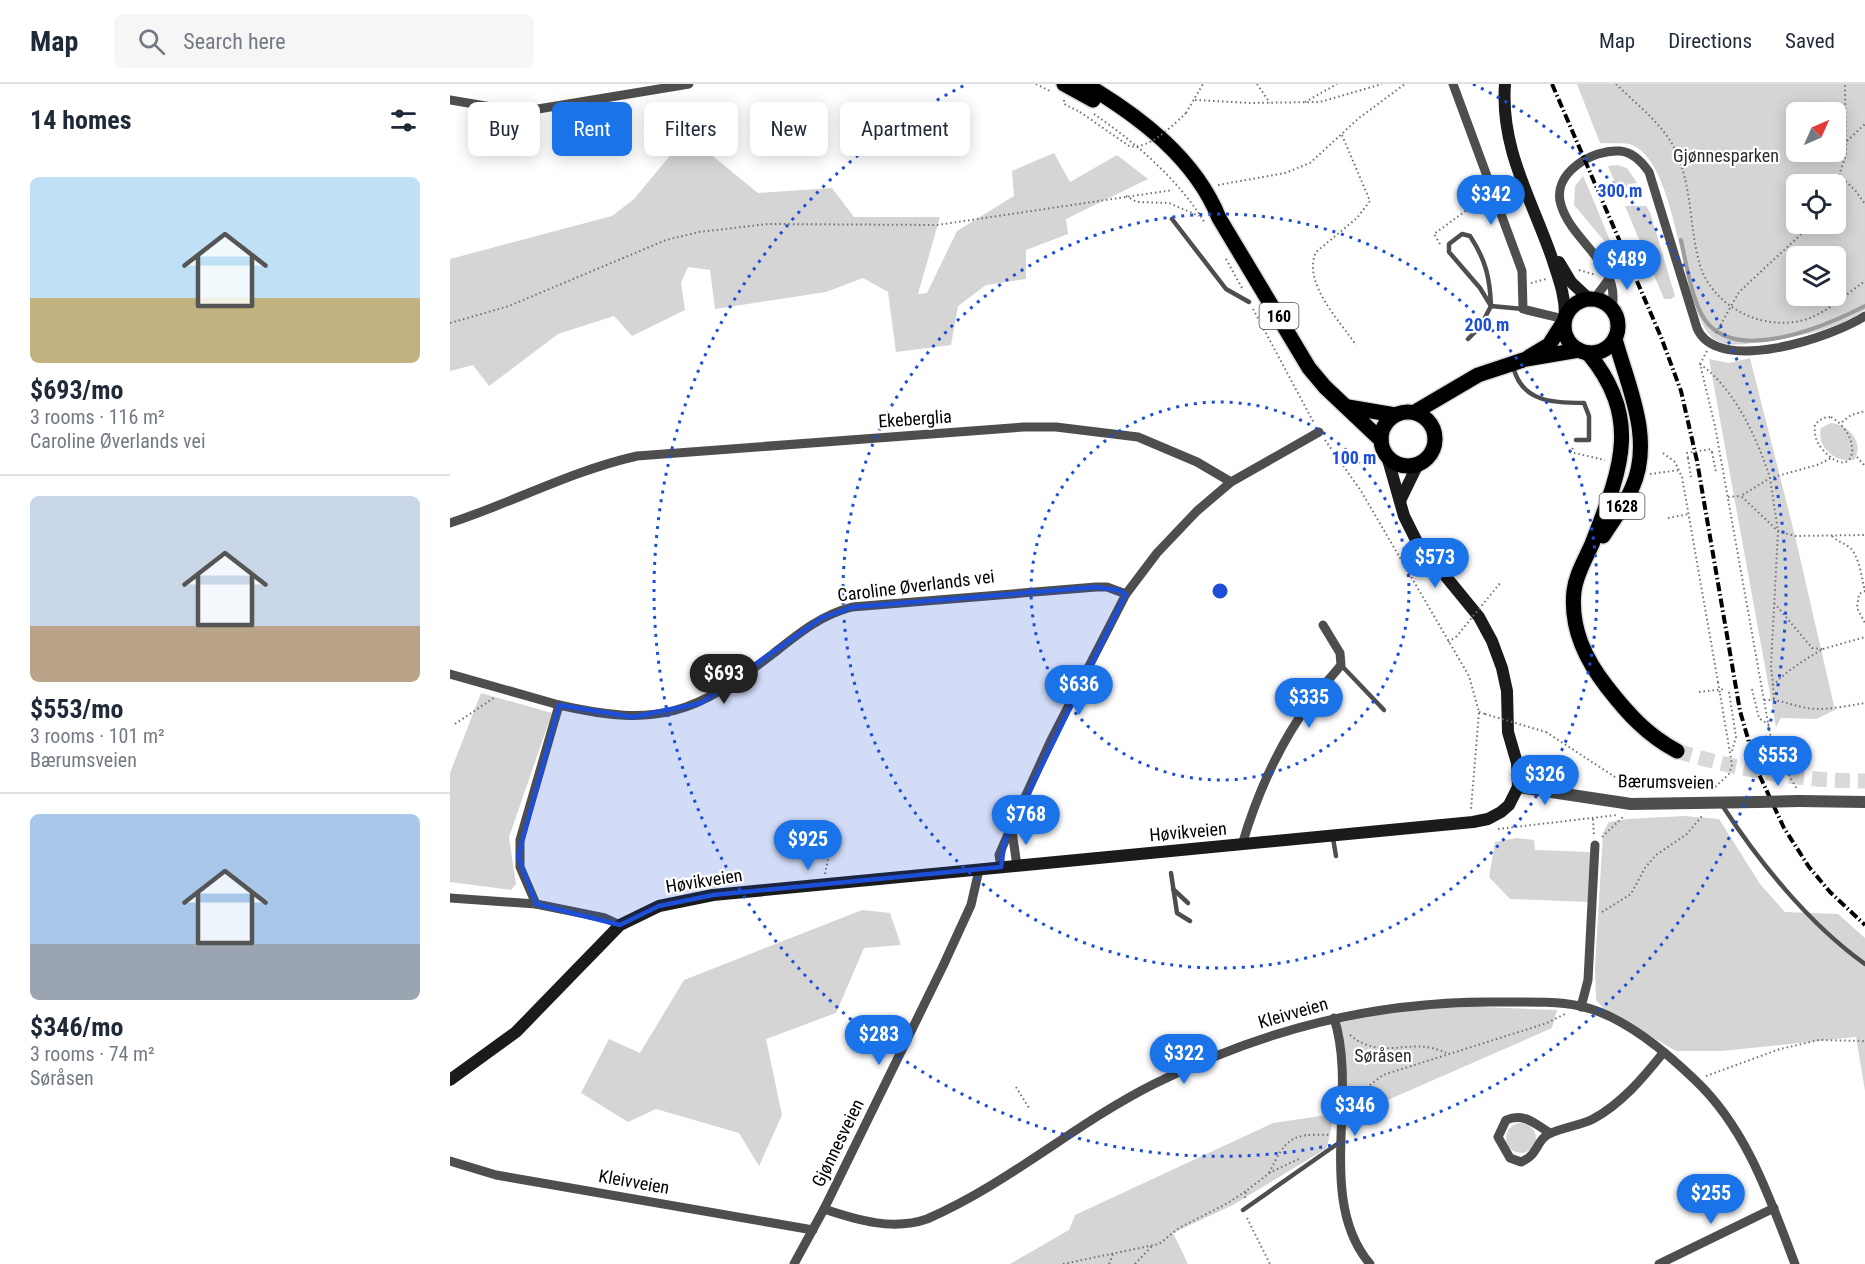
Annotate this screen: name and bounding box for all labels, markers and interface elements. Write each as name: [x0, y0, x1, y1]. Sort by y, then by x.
search box: [114, 14, 534, 68]
text: Map: [30, 25, 78, 58]
icon: search: [135, 25, 168, 58]
text: Search here: [183, 29, 286, 54]
text: Map: [1599, 29, 1635, 53]
text: Directions: [1668, 29, 1752, 53]
text: Saved: [1785, 29, 1835, 53]
chip: Buy: [468, 102, 540, 156]
chip: Rent: [552, 102, 632, 156]
chip: Filters: [644, 102, 738, 156]
chip: New: [750, 102, 828, 156]
chip: Apartment: [840, 102, 970, 156]
north arrow: [1786, 102, 1846, 162]
map controls: [1786, 102, 1846, 306]
icon: filters: [387, 104, 420, 137]
text: 14 homes: [30, 105, 132, 135]
park label: Gjønnesparken: [1673, 145, 1779, 166]
button: locate: [1786, 174, 1846, 234]
pin: $342: [1455, 175, 1527, 226]
text: 300 m: [1598, 180, 1642, 201]
text: $342: [1471, 182, 1511, 206]
icon: home: [171, 216, 279, 324]
pin: $489: [1591, 240, 1663, 291]
button: layers: [1786, 246, 1846, 306]
text: $489: [1607, 247, 1647, 271]
road number: 160: [1260, 303, 1298, 329]
text: 200 m: [1465, 314, 1509, 335]
text: $693/mo: [30, 375, 123, 405]
text: 3 rooms · 116 m²: [30, 405, 165, 429]
street label: Ekeberglia: [877, 405, 952, 432]
text: Caroline Øverlands vei: [30, 429, 206, 453]
text: 100 m: [1332, 447, 1376, 468]
road number: 1628: [1600, 493, 1644, 519]
icon: home: [171, 535, 279, 643]
pin: $573: [1399, 538, 1471, 589]
text: $573: [1415, 545, 1455, 569]
street label: Caroline Øverlands vei: [836, 565, 996, 606]
centre of rings: [1210, 581, 1230, 601]
pin: $693: [688, 654, 760, 705]
text: $693: [704, 661, 744, 685]
pin: $636: [1043, 665, 1115, 716]
text: $636: [1059, 672, 1099, 696]
pin: $335: [1273, 678, 1345, 729]
text: $335: [1289, 685, 1329, 709]
text: $553/mo: [30, 694, 123, 724]
text: 3 rooms · 101 m²: [30, 724, 165, 748]
pin: $553: [1742, 736, 1814, 787]
text: $553: [1758, 743, 1798, 767]
text: Bærumsveien: [30, 748, 137, 772]
pin: $326: [1509, 755, 1581, 806]
text: $326: [1525, 762, 1565, 786]
street label: Bærumsveien: [1618, 770, 1714, 793]
pin: $768: [990, 795, 1062, 846]
text: $768: [1006, 802, 1046, 826]
street label: Høvikveien: [1148, 818, 1227, 845]
pin: $925: [772, 820, 844, 871]
text: $925: [788, 827, 828, 851]
icon: home: [171, 853, 279, 961]
street label: Høvikveien: [664, 864, 744, 897]
street label: Kleivveien: [1256, 993, 1330, 1032]
text: $346/mo: [30, 1012, 123, 1042]
pin: $283: [843, 1015, 915, 1066]
text: $283: [859, 1022, 899, 1046]
pin: $322: [1148, 1034, 1220, 1085]
text: $322: [1164, 1041, 1204, 1065]
text: 3 rooms · 74 m²: [30, 1042, 155, 1066]
park label: Søråsen: [1354, 1045, 1412, 1066]
text: Søråsen: [30, 1066, 94, 1090]
pin: $346: [1319, 1086, 1391, 1137]
text: $346: [1335, 1093, 1375, 1117]
street label: Gjønnesveien: [807, 1095, 868, 1190]
street label: Kleivveien: [597, 1165, 671, 1198]
pin: $255: [1675, 1174, 1747, 1225]
text: $255: [1691, 1181, 1731, 1205]

